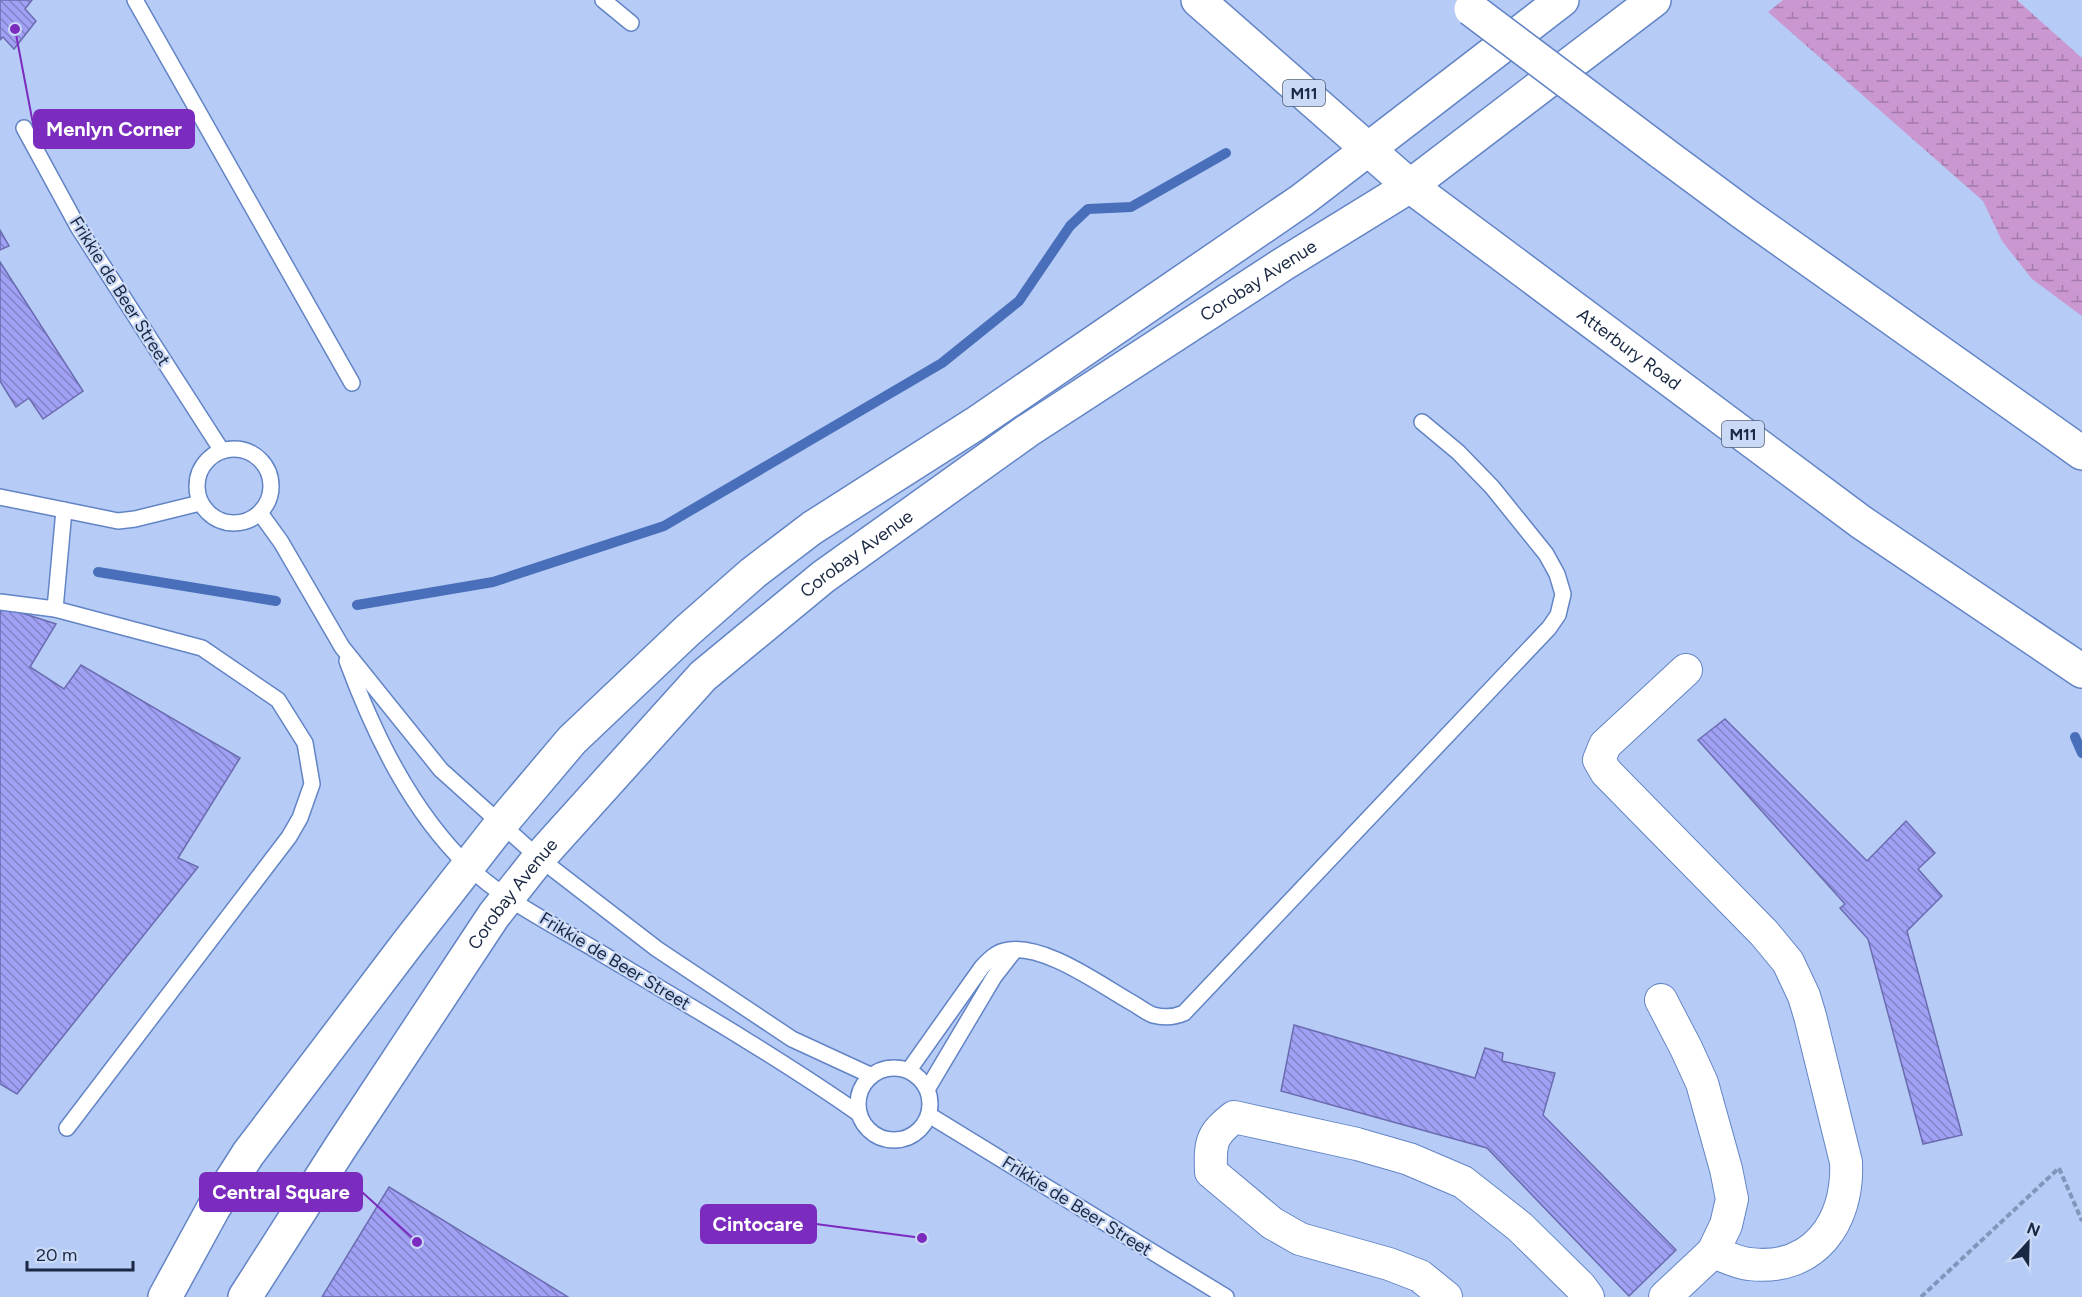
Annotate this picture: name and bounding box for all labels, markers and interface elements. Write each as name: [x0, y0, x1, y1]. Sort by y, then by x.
road number: M11: [1283, 80, 1325, 106]
callout: Menlyn Corner: [34, 110, 194, 148]
text: Menlyn Corner: [46, 117, 182, 141]
street label: Frikkie de Beer Street: [65, 212, 175, 370]
street label: Corobay Avenue: [1196, 235, 1321, 326]
street label: Atterbury Road: [1573, 303, 1685, 395]
road number: M11: [1722, 421, 1764, 447]
street label: Corobay Avenue: [796, 505, 917, 602]
street label: Corobay Avenue: [463, 834, 562, 954]
street label: Frikkie de Beer Street: [536, 907, 695, 1015]
street label: Frikkie de Beer Street: [998, 1151, 1156, 1261]
callout: Central Square: [200, 1173, 362, 1211]
text: Central Square: [212, 1180, 350, 1204]
callout: Cintocare: [701, 1205, 816, 1243]
text: Cintocare: [713, 1212, 803, 1236]
north arrow: [1998, 1213, 2058, 1273]
text: N: [2024, 1218, 2043, 1241]
scale bar: [27, 1234, 134, 1272]
text: 20 m: [36, 1244, 77, 1266]

